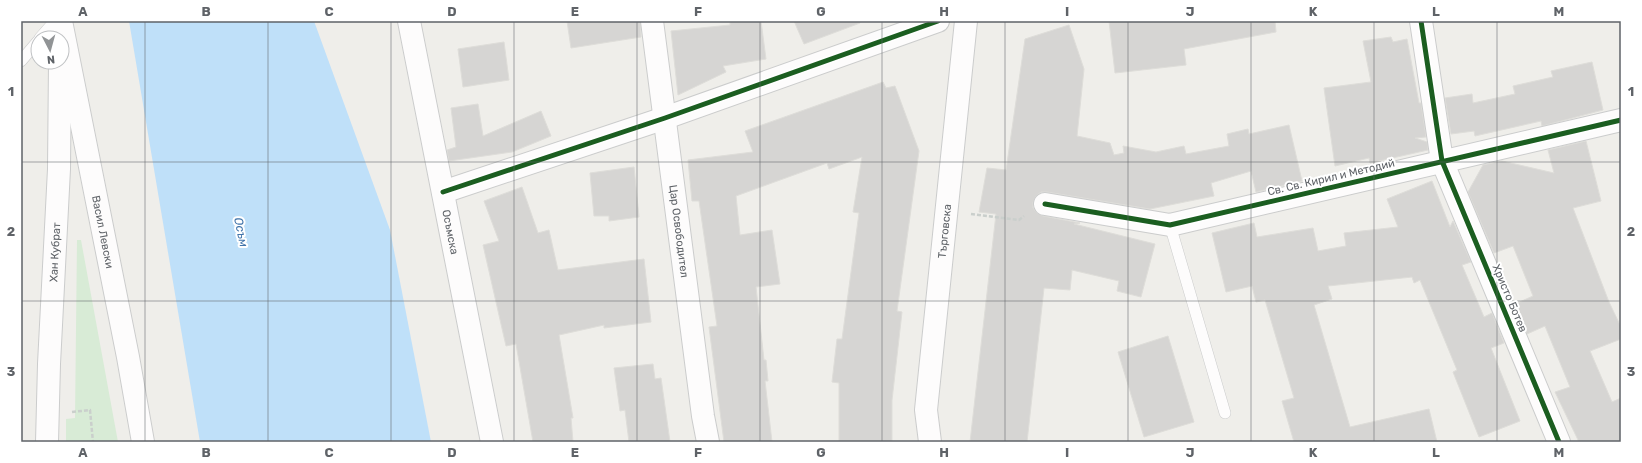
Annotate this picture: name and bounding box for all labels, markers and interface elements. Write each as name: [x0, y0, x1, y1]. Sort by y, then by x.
text: A: [78, 4, 88, 19]
text: B: [201, 4, 211, 19]
text: C: [324, 4, 334, 19]
text: D: [447, 4, 457, 19]
text: E: [571, 4, 579, 19]
text: F: [694, 4, 702, 19]
text: G: [816, 4, 826, 19]
text: H: [939, 4, 949, 19]
text: I: [1065, 4, 1069, 19]
text: J: [1186, 4, 1194, 19]
text: K: [1309, 4, 1318, 19]
text: L: [1432, 4, 1440, 19]
text: M: [1554, 4, 1564, 19]
north arrow: [30, 30, 70, 70]
text: N: [46, 53, 56, 66]
text: 1: [8, 84, 14, 99]
text: 1: [1628, 84, 1634, 99]
street label: Св. Св. Кирил и Методий: [1266, 157, 1396, 198]
street label: Цар Освободител: [666, 184, 691, 279]
street label: Васил Левски: [89, 194, 116, 270]
street label: Търговска: [936, 204, 954, 259]
street label: Осъмска: [439, 209, 461, 256]
water label: Осъм: [231, 216, 251, 248]
street label: Хан Кубрат: [47, 222, 63, 282]
text: 2: [7, 224, 15, 239]
text: 2: [1627, 224, 1635, 239]
street label: Христо Ботев: [1489, 262, 1530, 334]
text: 3: [7, 364, 16, 379]
text: 3: [1627, 364, 1636, 379]
text: A: [78, 445, 88, 460]
text: B: [201, 445, 211, 460]
text: C: [324, 445, 334, 460]
text: D: [447, 445, 457, 460]
text: E: [571, 445, 579, 460]
text: F: [694, 445, 702, 460]
text: G: [816, 445, 826, 460]
text: H: [939, 445, 949, 460]
text: I: [1065, 445, 1069, 460]
text: J: [1186, 445, 1194, 460]
text: K: [1309, 445, 1318, 460]
text: L: [1432, 445, 1440, 460]
text: M: [1554, 445, 1564, 460]

